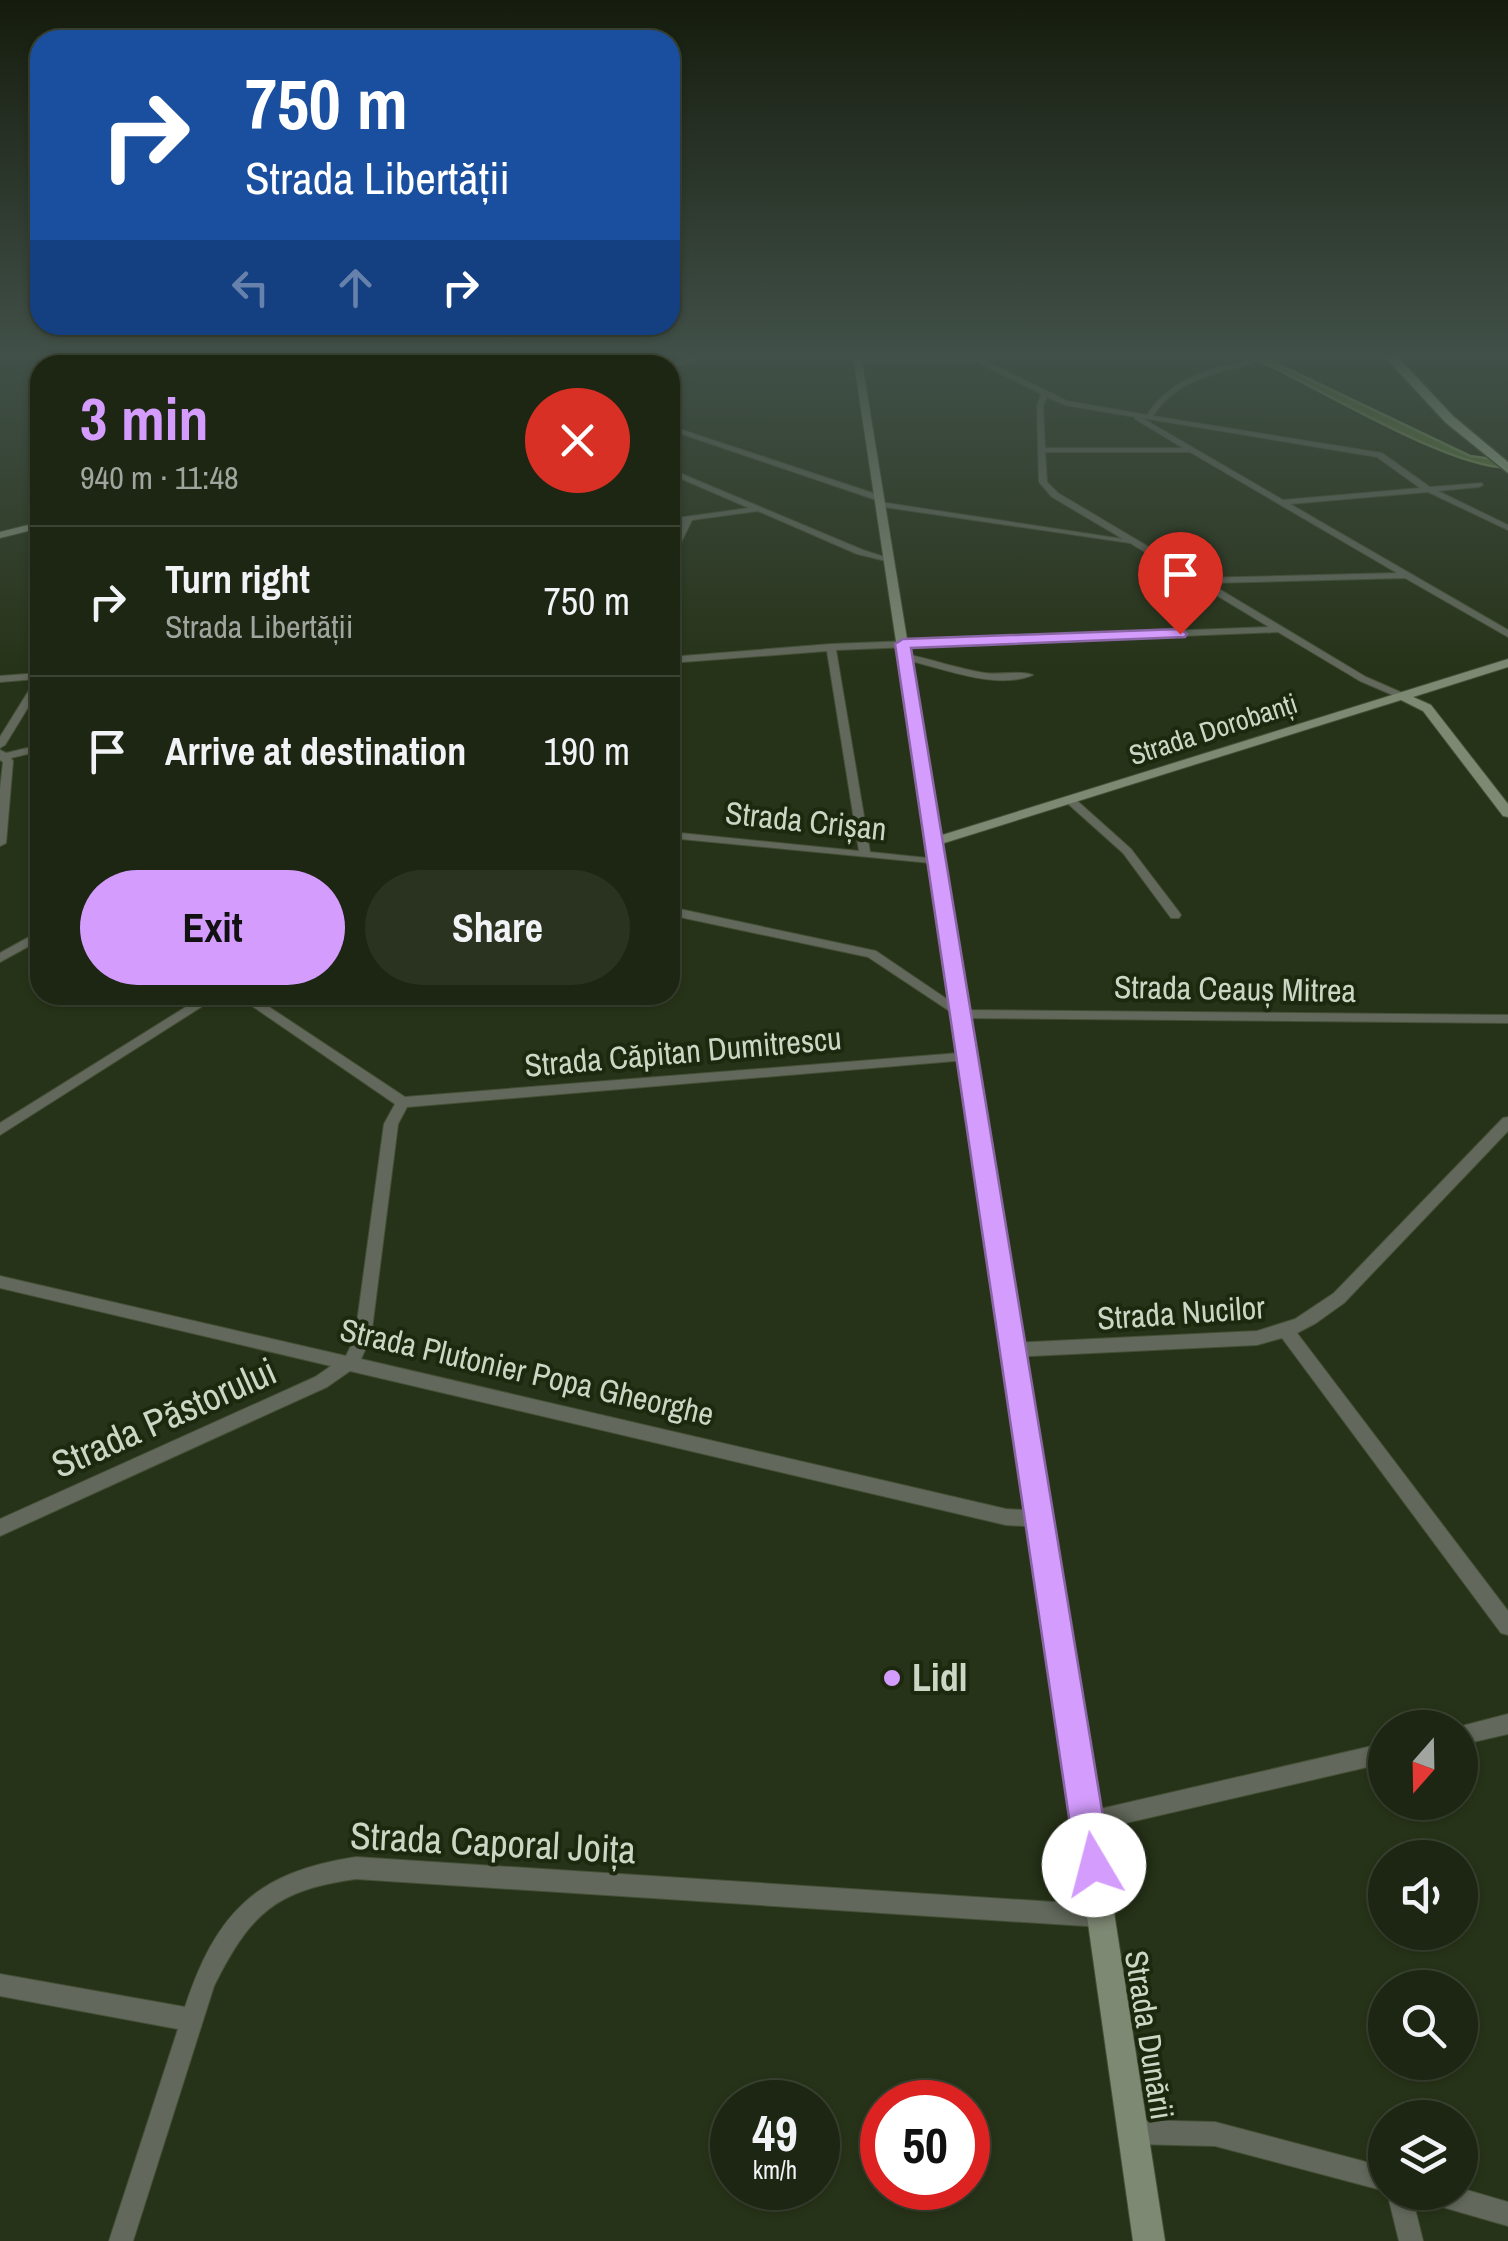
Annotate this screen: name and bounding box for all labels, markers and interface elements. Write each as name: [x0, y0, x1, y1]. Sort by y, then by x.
text: 750 m: [245, 57, 408, 151]
icon: right: [80, 70, 210, 200]
text: Strada Libertății: [245, 147, 510, 208]
icon: left: [223, 260, 278, 315]
icon: ahead: [328, 260, 383, 315]
icon: right: [433, 260, 488, 315]
text: 3 min: [80, 378, 209, 459]
button: close: [525, 388, 630, 493]
text: 940 m · 11:48: [80, 456, 239, 499]
pin: [1138, 532, 1223, 635]
icon: arrive: [1153, 547, 1208, 602]
text: Turn right: [165, 554, 310, 605]
icon: right: [80, 574, 135, 629]
text: 750 m: [543, 576, 630, 627]
text: Strada Libertății: [165, 605, 353, 648]
street label: Strada Dorobanți: [1124, 684, 1302, 774]
icon: arrive: [80, 724, 135, 779]
text: Arrive at destination: [165, 726, 466, 777]
text: 190 m: [543, 726, 630, 777]
street label: Strada Crișan: [723, 791, 889, 850]
button: Exit: [80, 870, 345, 985]
button: Share: [365, 870, 630, 985]
street label: Strada Ceauș Mitrea: [1114, 965, 1357, 1012]
street label: Strada Căpitan Dumitrescu: [523, 1016, 843, 1087]
street label: Strada Nucilor: [1096, 1285, 1266, 1340]
street label: Strada Plutonier Popa Gheorghe: [336, 1308, 718, 1435]
street label: Strada Păstorului: [43, 1345, 284, 1490]
place label: Lidl: [912, 1652, 967, 1703]
marker: Lidl: [881, 1667, 903, 1689]
north arrow: [1368, 1710, 1478, 1820]
map controls: [1368, 1710, 1478, 2210]
street label: Strada Caporal Joița: [349, 1810, 637, 1875]
position arrow: [1042, 1813, 1146, 1917]
button: sound: [1368, 1840, 1478, 1950]
street label: Strada Dunării: [1115, 1947, 1184, 2123]
button: search: [1368, 1970, 1478, 2080]
speed limit sign: 50: [860, 2080, 990, 2210]
text: 49: [752, 2099, 798, 2167]
button: layers: [1368, 2100, 1478, 2210]
text: km/h: [753, 2153, 797, 2187]

